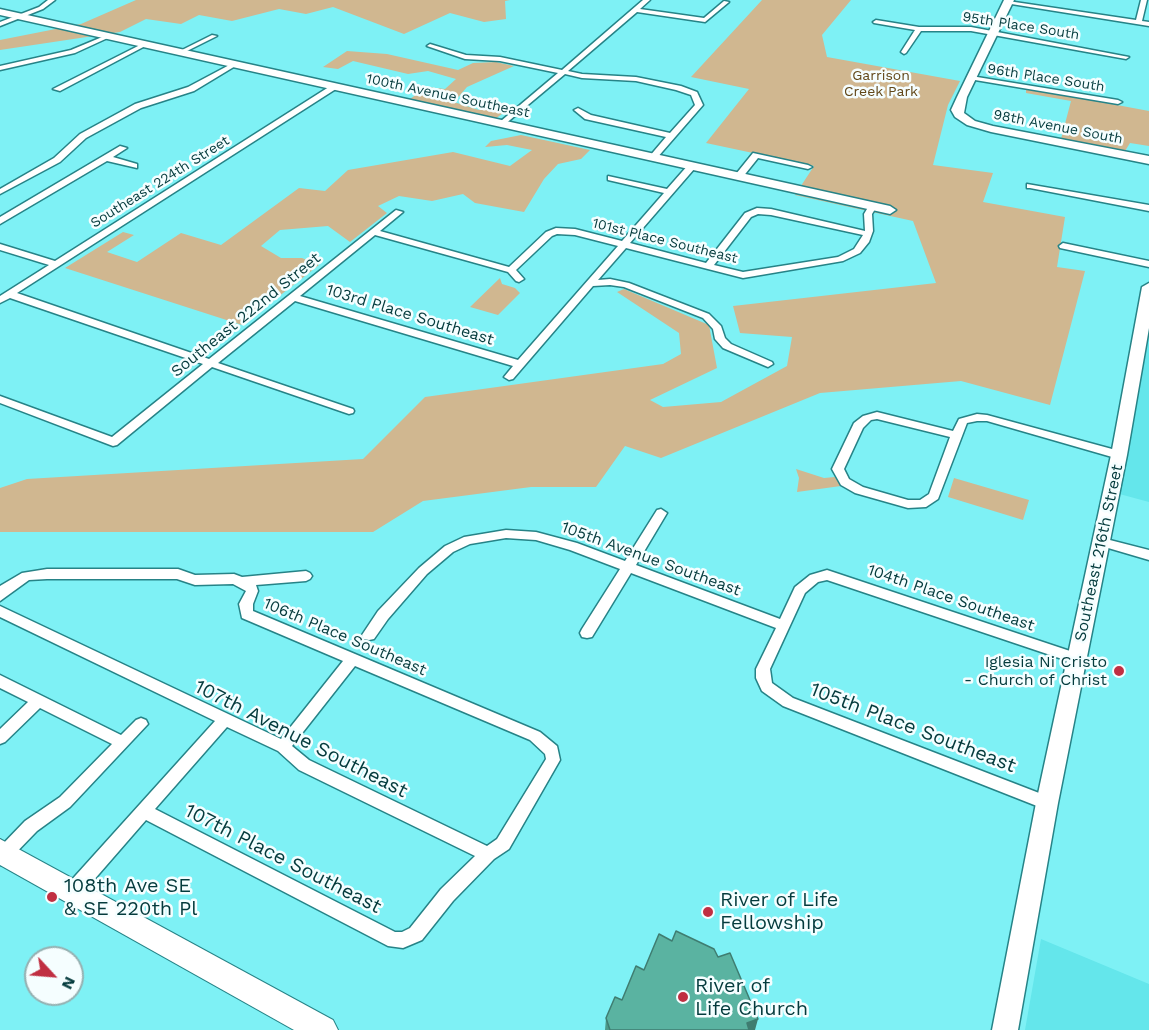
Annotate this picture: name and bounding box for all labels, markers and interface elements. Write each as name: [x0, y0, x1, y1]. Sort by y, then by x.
street label: 95th Place South: [961, 8, 1081, 44]
street label: 96th Place South: [986, 60, 1106, 96]
park label: Garrison Creek Park: [844, 68, 918, 100]
street label: 100th Avenue Southeast: [365, 70, 531, 122]
street label: 98th Avenue South: [992, 106, 1124, 148]
street label: Southeast 224th Street: [88, 132, 232, 232]
street label: 101st Place Southeast: [591, 215, 739, 267]
street label: Southeast 222nd Street: [167, 249, 325, 381]
street label: 103rd Place Southeast: [324, 280, 496, 350]
street label: Southeast 216th Street: [1071, 463, 1127, 643]
street label: 105th Avenue Southeast: [559, 518, 743, 600]
street label: 104th Place Southeast: [865, 560, 1037, 636]
street label: 106th Place Southeast: [261, 594, 429, 680]
place label: Iglesia Ni Cristo - Church of Christ: [964, 652, 1107, 690]
marker: Iglesia Ni Cristo - Church of Christ: [1112, 664, 1126, 678]
street label: 107th Avenue Southeast: [190, 675, 412, 803]
street label: 105th Place Southeast: [807, 678, 1019, 778]
street label: 107th Place Southeast: [181, 799, 385, 919]
place label: 108th Ave SE & SE 220th Pl: [64, 874, 197, 921]
place label: River of Life Fellowship: [720, 888, 838, 935]
marker: 108th Ave SE & SE 220th Pl: [45, 890, 59, 904]
marker: River of Life Fellowship: [701, 905, 715, 919]
north arrow: [24, 946, 84, 1006]
text: N: [58, 974, 80, 993]
place label: River of Life Church: [695, 974, 808, 1021]
marker: River of Life Church: [676, 990, 690, 1004]

